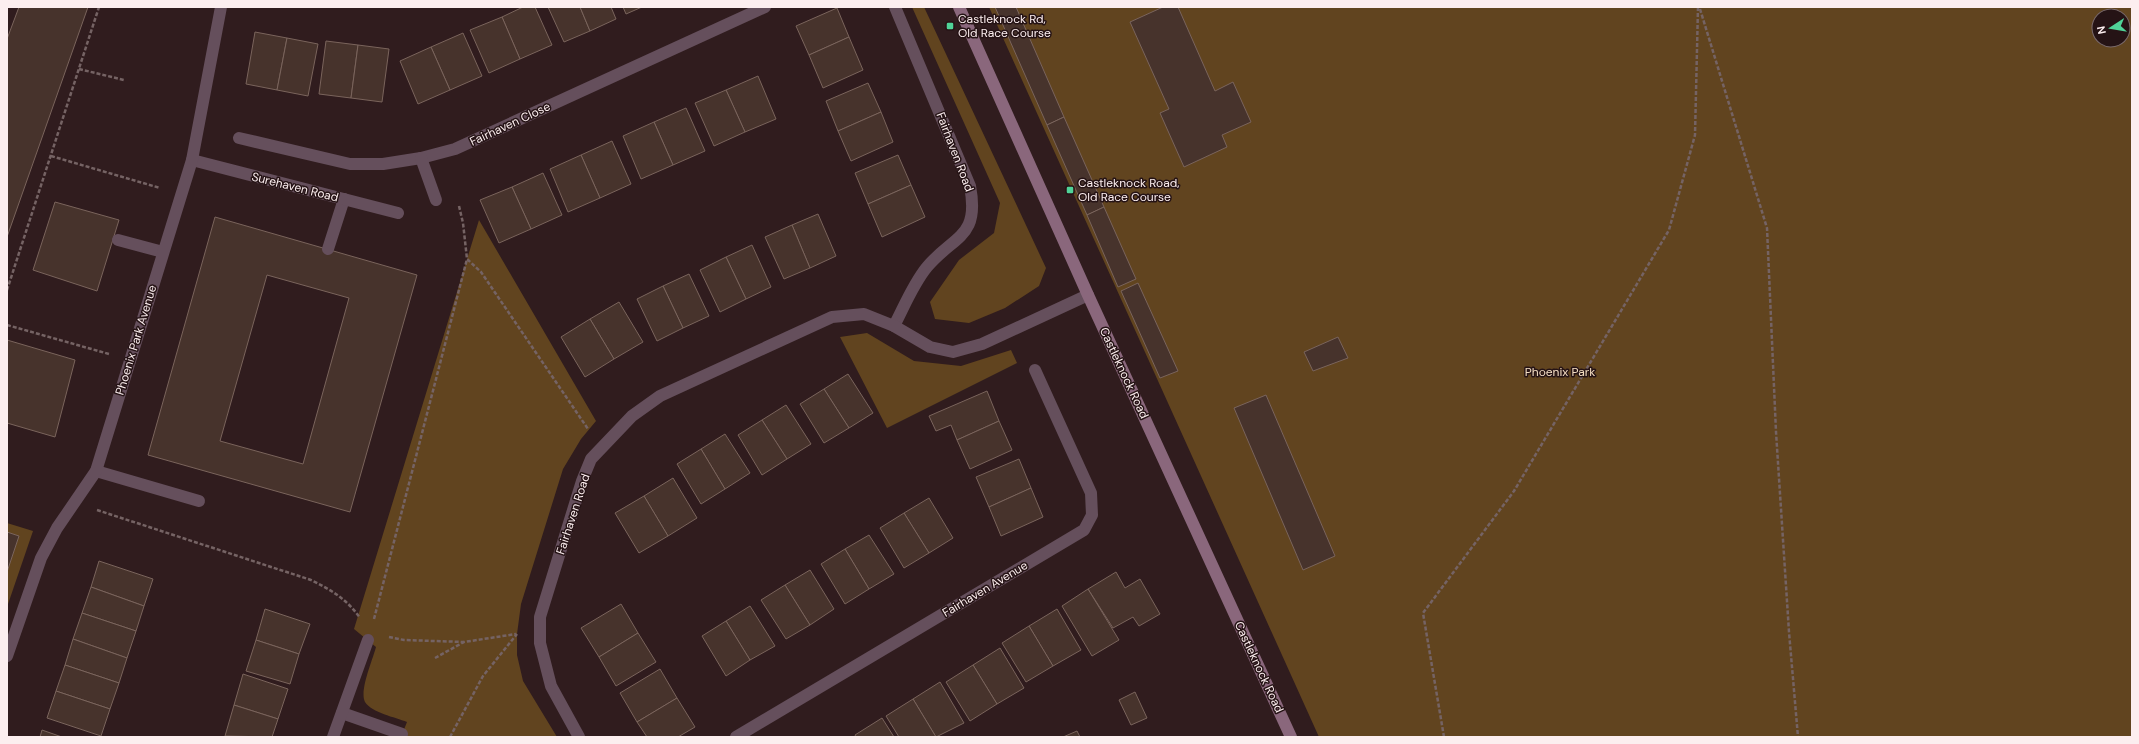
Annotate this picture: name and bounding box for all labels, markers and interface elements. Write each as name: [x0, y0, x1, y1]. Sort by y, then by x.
north arrow: [2091, 8, 2131, 48]
place label: Castleknock Rd, Old Race Course: [958, 11, 1051, 41]
marker: Castleknock Rd, Old Race Course: [945, 21, 955, 31]
text: N: [2094, 25, 2109, 35]
street label: Fairhaven Close: [467, 98, 553, 150]
street label: Fairhaven Road: [932, 110, 978, 194]
street label: Surehaven Road: [250, 168, 340, 206]
place label: Castleknock Road, Old Race Course: [1078, 175, 1179, 205]
marker: Castleknock Road, Old Race Course: [1065, 185, 1075, 195]
street label: Phoenix Park Avenue: [112, 283, 160, 397]
street label: Castleknock Road: [1096, 325, 1152, 421]
park label: Phoenix Park: [1525, 364, 1595, 380]
street label: Fairhaven Road: [552, 472, 594, 556]
street label: Fairhaven Avenue: [939, 557, 1031, 621]
street label: Castleknock Road: [1231, 619, 1287, 715]

